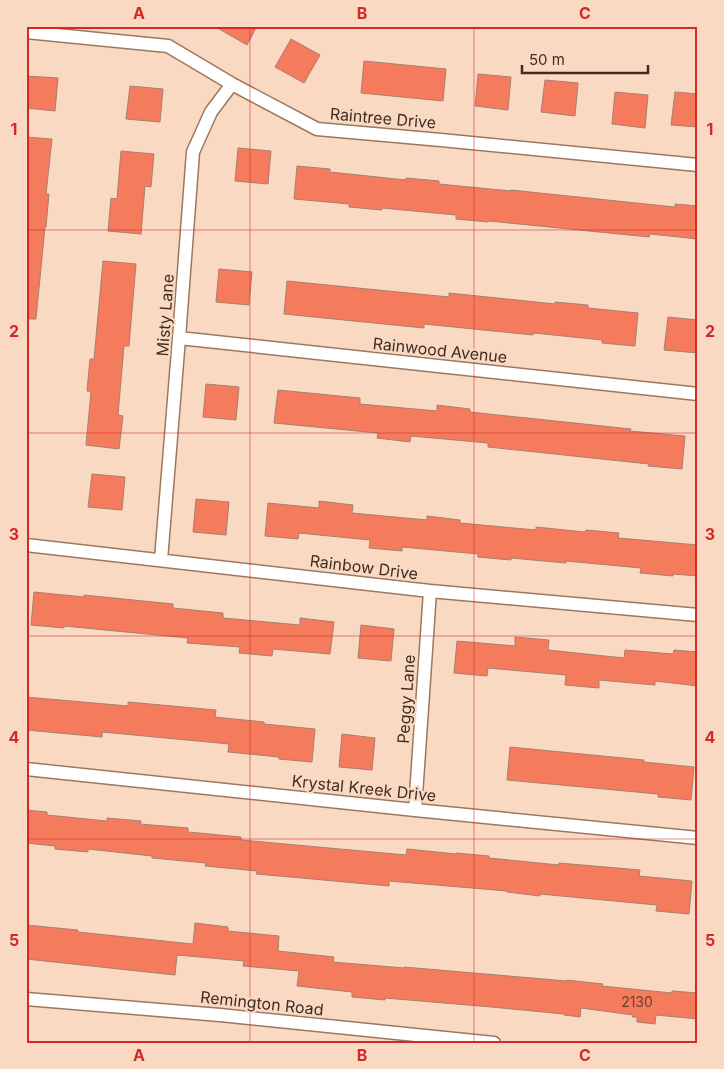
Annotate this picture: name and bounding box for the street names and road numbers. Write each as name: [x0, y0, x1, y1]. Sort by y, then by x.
street label: Raintree Drive: [329, 103, 437, 133]
street label: Misty Lane: [152, 273, 178, 357]
street label: Rainwood Avenue: [372, 333, 508, 367]
street label: Rainbow Drive: [309, 550, 419, 584]
street label: Peggy Lane: [393, 654, 419, 744]
street label: Krystal Kreek Drive: [291, 770, 437, 806]
street label: Remington Road: [199, 987, 325, 1019]

